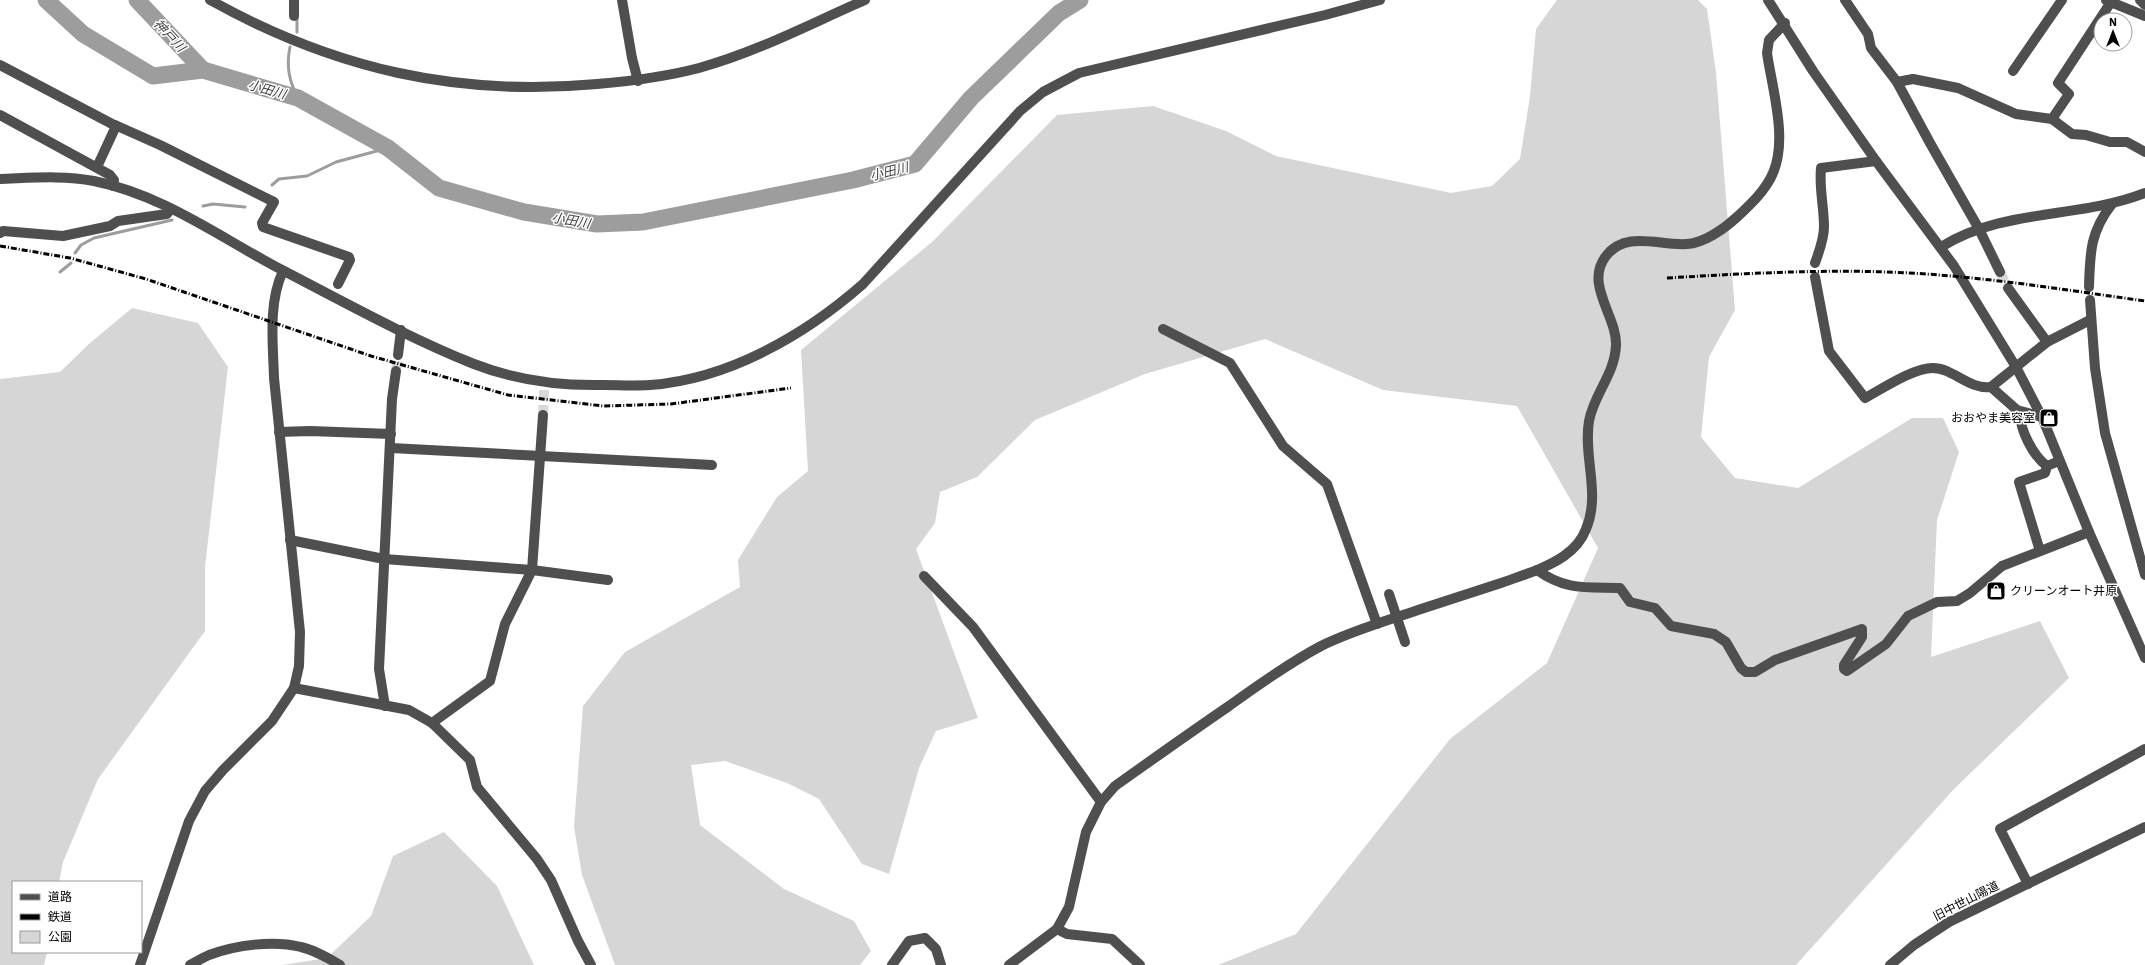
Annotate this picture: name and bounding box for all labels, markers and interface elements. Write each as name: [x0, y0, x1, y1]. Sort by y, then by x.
north arrow: [2093, 12, 2133, 52]
water label: 神戸川: [150, 15, 191, 57]
text: N: [2109, 15, 2117, 29]
water label: 小田川: [246, 76, 290, 104]
water label: 小田川: [868, 158, 912, 184]
water label: 小田川: [550, 209, 594, 233]
shop icon: おおやま美容室: [2038, 407, 2060, 429]
place label: おおやま美容室: [1951, 410, 2035, 425]
shop icon: クリーンオート井原: [1985, 580, 2007, 602]
place label: クリーンオート井原: [2010, 583, 2117, 598]
street label: 旧中世山陽道: [1930, 878, 2001, 924]
legend: [12, 881, 142, 953]
text: 道路: [48, 889, 72, 904]
text: 鉄道: [48, 909, 72, 924]
text: 公園: [48, 929, 72, 944]

